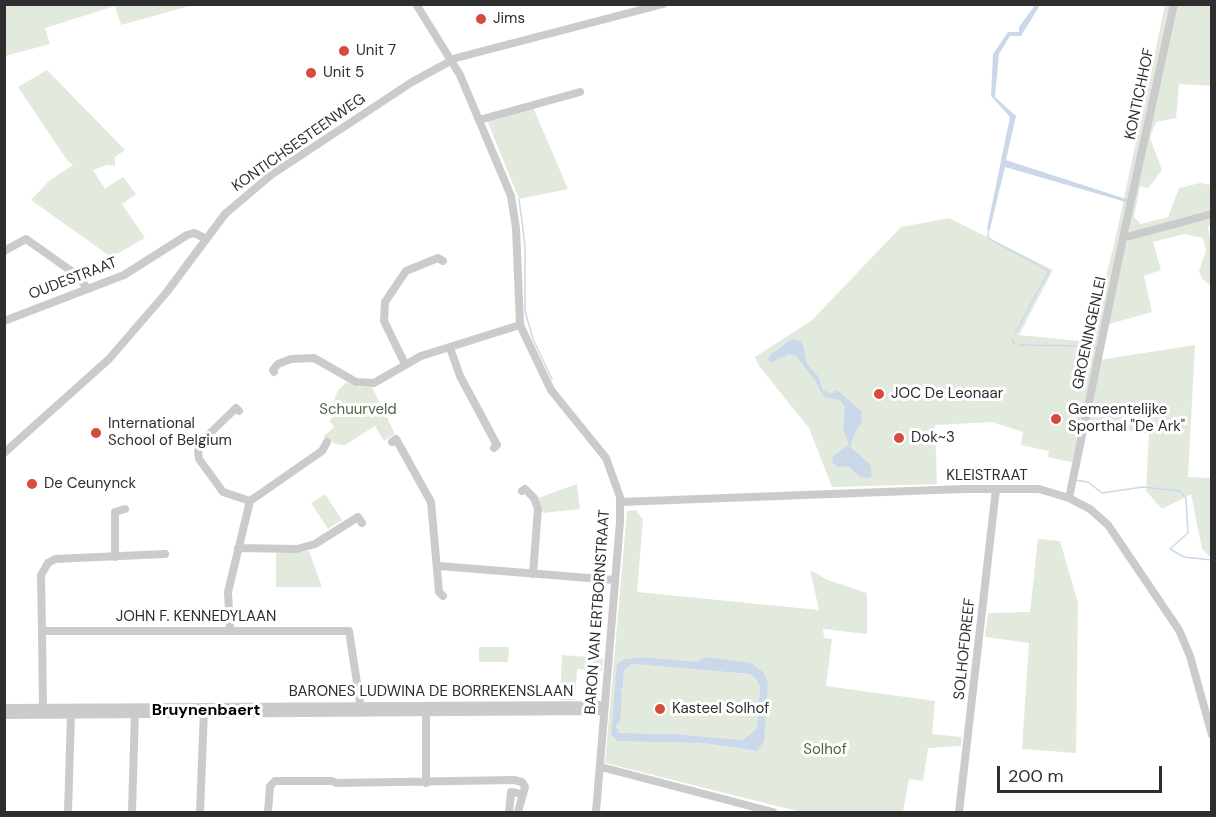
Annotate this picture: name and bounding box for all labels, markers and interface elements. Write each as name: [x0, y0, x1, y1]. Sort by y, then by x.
place label: Jims: [493, 10, 525, 28]
marker: Jims: [474, 12, 488, 26]
place label: Unit 7: [356, 42, 396, 60]
marker: Unit 7: [337, 44, 351, 58]
street label: KONTICHHOF: [1122, 47, 1158, 141]
place label: Unit 5: [323, 64, 364, 82]
marker: Unit 5: [304, 66, 318, 80]
street label: KONTICHSESTEENWEG: [229, 90, 369, 196]
street label: OUDESTRAAT: [26, 254, 120, 304]
street label: GROENINGENLEI: [1069, 275, 1111, 391]
place label: JOC De Leonaar: [891, 385, 1003, 403]
marker: JOC De Leonaar: [872, 387, 886, 401]
park label: Schuurveld: [319, 401, 397, 419]
place label: Gemeentelijke Sporthal "De Ark": [1068, 401, 1185, 436]
marker: Gemeentelijke Sporthal "De Ark": [1049, 412, 1063, 426]
place label: International School of Belgium: [108, 415, 232, 450]
marker: International School of Belgium: [89, 426, 103, 440]
place label: Dok~3: [911, 429, 955, 447]
marker: Dok~3: [892, 431, 906, 445]
street label: KLEISTRAAT: [946, 467, 1028, 485]
place label: De Ceunynck: [44, 475, 136, 493]
marker: De Ceunynck: [25, 477, 39, 491]
street label: BARON VAN ERTBORNSTRAAT: [582, 509, 614, 715]
street label: SOLHOFDREEF: [951, 597, 979, 701]
street label: JOHN F. KENNEDYLAAN: [116, 608, 276, 626]
street label: BARONES LUDWINA DE BORREKENSLAAN: [289, 683, 573, 701]
place label: Kasteel Solhof: [672, 700, 769, 718]
district label: Bruynenbaert: [152, 701, 260, 721]
marker: Kasteel Solhof: [653, 702, 667, 716]
park label: Solhof: [803, 741, 847, 759]
scale bar: [1000, 754, 1165, 792]
text: 200 m: [1008, 764, 1064, 788]

